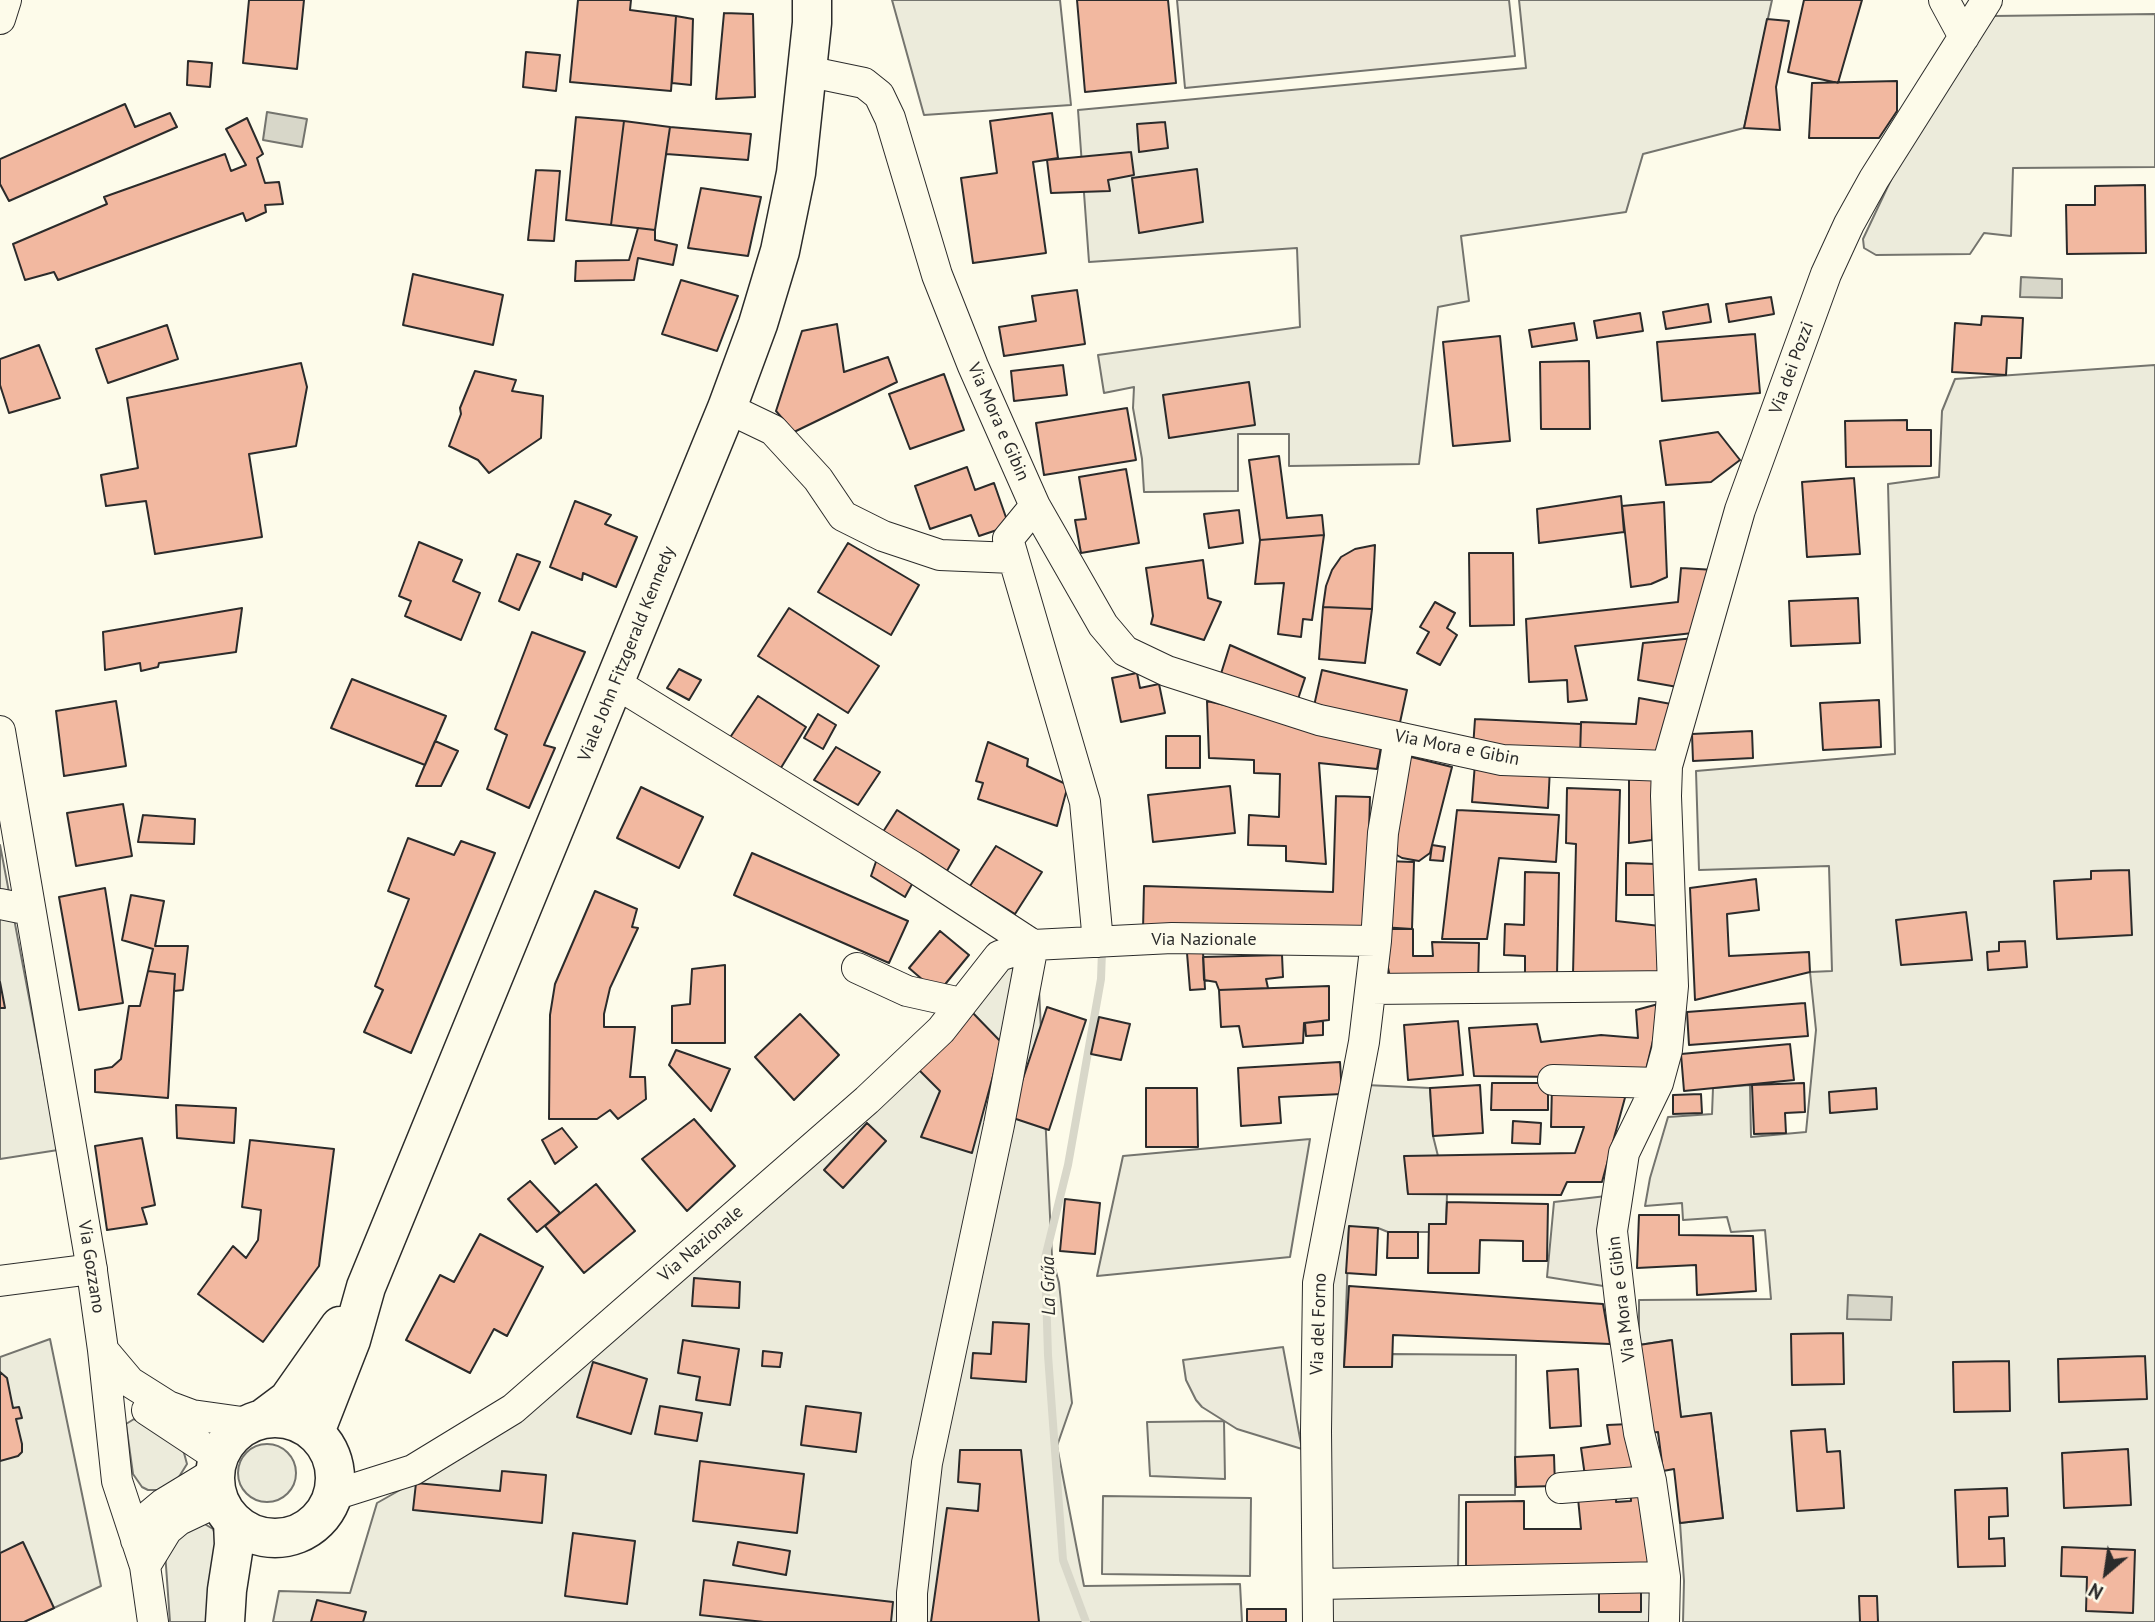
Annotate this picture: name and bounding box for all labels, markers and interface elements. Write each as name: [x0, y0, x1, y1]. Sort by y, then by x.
street label: Via dei Pozzi: [1765, 319, 1819, 417]
street label: Via Mora e Gibin: [962, 360, 1034, 484]
street label: Viale John Fitzgerald Kennedy: [574, 543, 680, 765]
street label: Via Mora e Gibin: [1393, 725, 1521, 771]
street label: Via Nazionale: [1151, 929, 1257, 951]
street label: Via Nazionale: [654, 1201, 748, 1287]
street label: Via Gozzano: [73, 1219, 109, 1315]
street label: Via Mora e Gibin: [1604, 1235, 1640, 1363]
water label: La Grűa: [1037, 1256, 1061, 1316]
street label: Via del Forno: [1306, 1273, 1332, 1375]
north arrow: [2071, 1538, 2141, 1608]
text: N: [2085, 1578, 2107, 1605]

